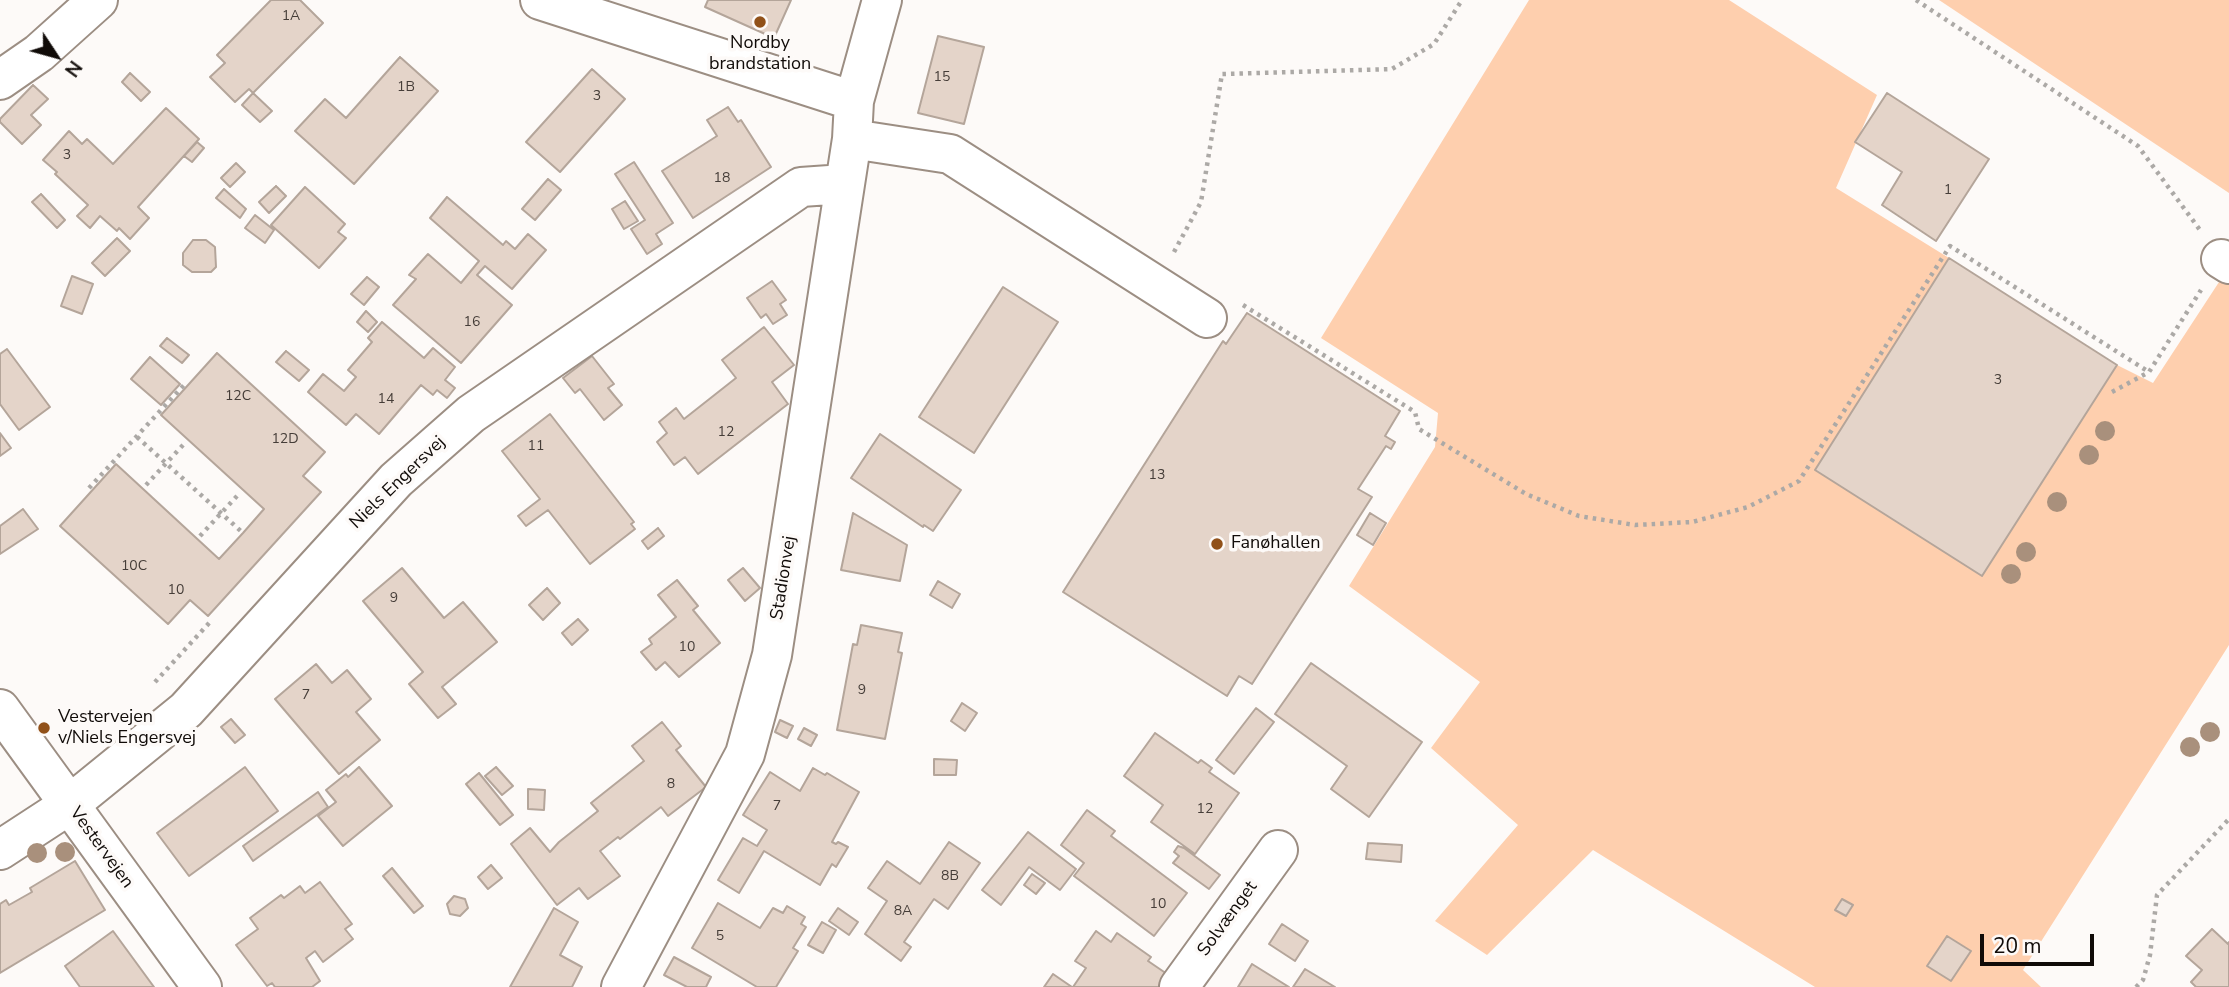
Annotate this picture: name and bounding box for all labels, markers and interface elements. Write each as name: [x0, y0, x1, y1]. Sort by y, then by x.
house number: 1A: [282, 9, 300, 25]
marker: Nordby brandstation: [752, 14, 768, 30]
north arrow: [21, 21, 91, 91]
place label: Nordby brandstation: [709, 33, 811, 76]
text: N: [58, 55, 88, 82]
house number: 15: [934, 70, 950, 86]
house number: 1B: [397, 80, 415, 96]
house number: 3: [593, 89, 601, 105]
house number: 3: [63, 148, 71, 164]
house number: 18: [714, 171, 730, 187]
house number: 1: [1944, 183, 1952, 199]
house number: 16: [464, 315, 480, 331]
house number: 3: [1994, 373, 2002, 389]
house number: 12C: [225, 389, 251, 405]
house number: 14: [378, 392, 394, 408]
house number: 12: [718, 425, 734, 441]
house number: 12D: [271, 432, 299, 448]
street label: Niels Engersvej: [346, 432, 450, 534]
house number: 11: [528, 439, 544, 455]
house number: 13: [1149, 468, 1165, 484]
place label: Fanøhallen: [1231, 533, 1320, 555]
street label: Stadionvej: [767, 535, 801, 621]
marker: Fanøhallen: [1209, 536, 1225, 552]
house number: 10C: [121, 559, 147, 575]
house number: 10: [168, 583, 184, 599]
house number: 9: [390, 591, 398, 607]
house number: 10: [679, 640, 695, 656]
house number: 9: [858, 683, 866, 699]
house number: 7: [302, 688, 310, 704]
place label: Vestervejen v/Niels Engersvej: [58, 707, 196, 750]
marker: Vestervejen v/Niels Engersvej: [36, 720, 52, 736]
house number: 8: [667, 777, 675, 793]
house number: 7: [773, 799, 781, 815]
house number: 12: [1197, 802, 1213, 818]
street label: Vestervejen: [64, 803, 138, 893]
house number: 8B: [941, 869, 959, 885]
street label: Solvænget: [1194, 877, 1262, 961]
house number: 10: [1150, 897, 1166, 913]
house number: 8A: [894, 904, 912, 920]
scale bar: [1984, 920, 2098, 964]
house number: 5: [716, 929, 724, 945]
text: 20 m: [1993, 932, 2042, 960]

